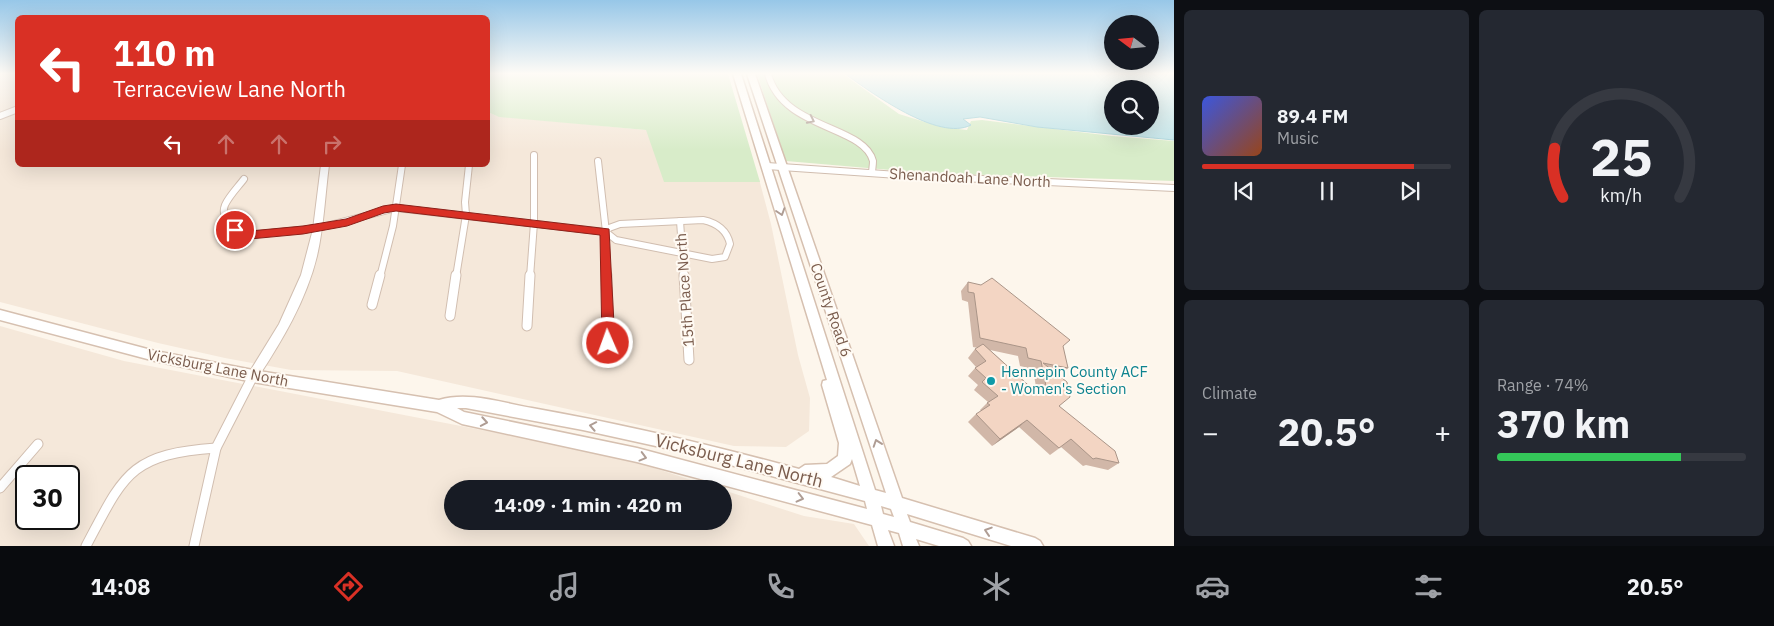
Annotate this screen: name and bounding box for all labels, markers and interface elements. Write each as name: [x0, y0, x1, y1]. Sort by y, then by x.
north arrow: [1104, 15, 1159, 70]
map controls: [1104, 15, 1159, 135]
text: 110 m: [113, 30, 216, 76]
icon: left: [30, 35, 95, 100]
text: Terraceview Lane North: [113, 74, 346, 103]
button: search: [1104, 80, 1159, 135]
text: 89.4 FM: [1277, 104, 1348, 128]
one-way arrow: [806, 114, 815, 124]
text: 25: [1590, 123, 1653, 190]
text: Music: [1277, 128, 1319, 148]
icon: left: [159, 130, 187, 158]
icon: ahead: [212, 130, 240, 158]
icon: ahead: [265, 130, 293, 158]
icon: right: [318, 130, 346, 158]
street label: Shenandoah Lane North: [889, 164, 1051, 191]
icon: previous: [1230, 177, 1258, 205]
icon: pause: [1313, 177, 1341, 205]
icon: next: [1396, 177, 1424, 205]
text: km/h: [1601, 184, 1643, 207]
one-way arrow: [776, 208, 786, 216]
pin: [214, 209, 256, 251]
icon: arrive: [221, 216, 249, 244]
street label: 15th Place North: [671, 232, 698, 348]
street label: County Road 6: [807, 260, 856, 359]
position arrow: [581, 316, 633, 368]
street label: Vicksburg Lane North: [146, 344, 290, 391]
place label: Hennepin County ACF - Women's Section: [1001, 362, 1148, 398]
marker: Hennepin County ACF - Women's Section: [985, 375, 997, 387]
text: Range · 74%: [1497, 375, 1589, 395]
text: Climate: [1202, 383, 1257, 403]
text: 370 km: [1497, 399, 1630, 448]
text: 20.5°: [1277, 407, 1376, 456]
text: −: [1202, 414, 1219, 451]
text: +: [1434, 414, 1451, 451]
one-way arrow: [480, 416, 489, 426]
one-way arrow: [589, 421, 598, 431]
street label: Vicksburg Lane North: [653, 429, 825, 493]
one-way arrow: [873, 439, 883, 448]
one-way arrow: [638, 451, 647, 462]
speed limit sign: 30: [15, 465, 80, 530]
one-way arrow: [796, 492, 805, 503]
text: 14:09 · 1 min · 420 m: [494, 493, 682, 517]
one-way arrow: [985, 527, 993, 537]
icon: directions: [331, 569, 366, 604]
icon: music: [547, 569, 582, 604]
icon: phone: [763, 569, 798, 604]
icon: climate: [979, 569, 1014, 604]
icon: car: [1195, 569, 1230, 604]
icon: filters: [1411, 569, 1446, 604]
text: 14:08: [90, 572, 151, 601]
text: 20.5°: [1627, 572, 1684, 601]

